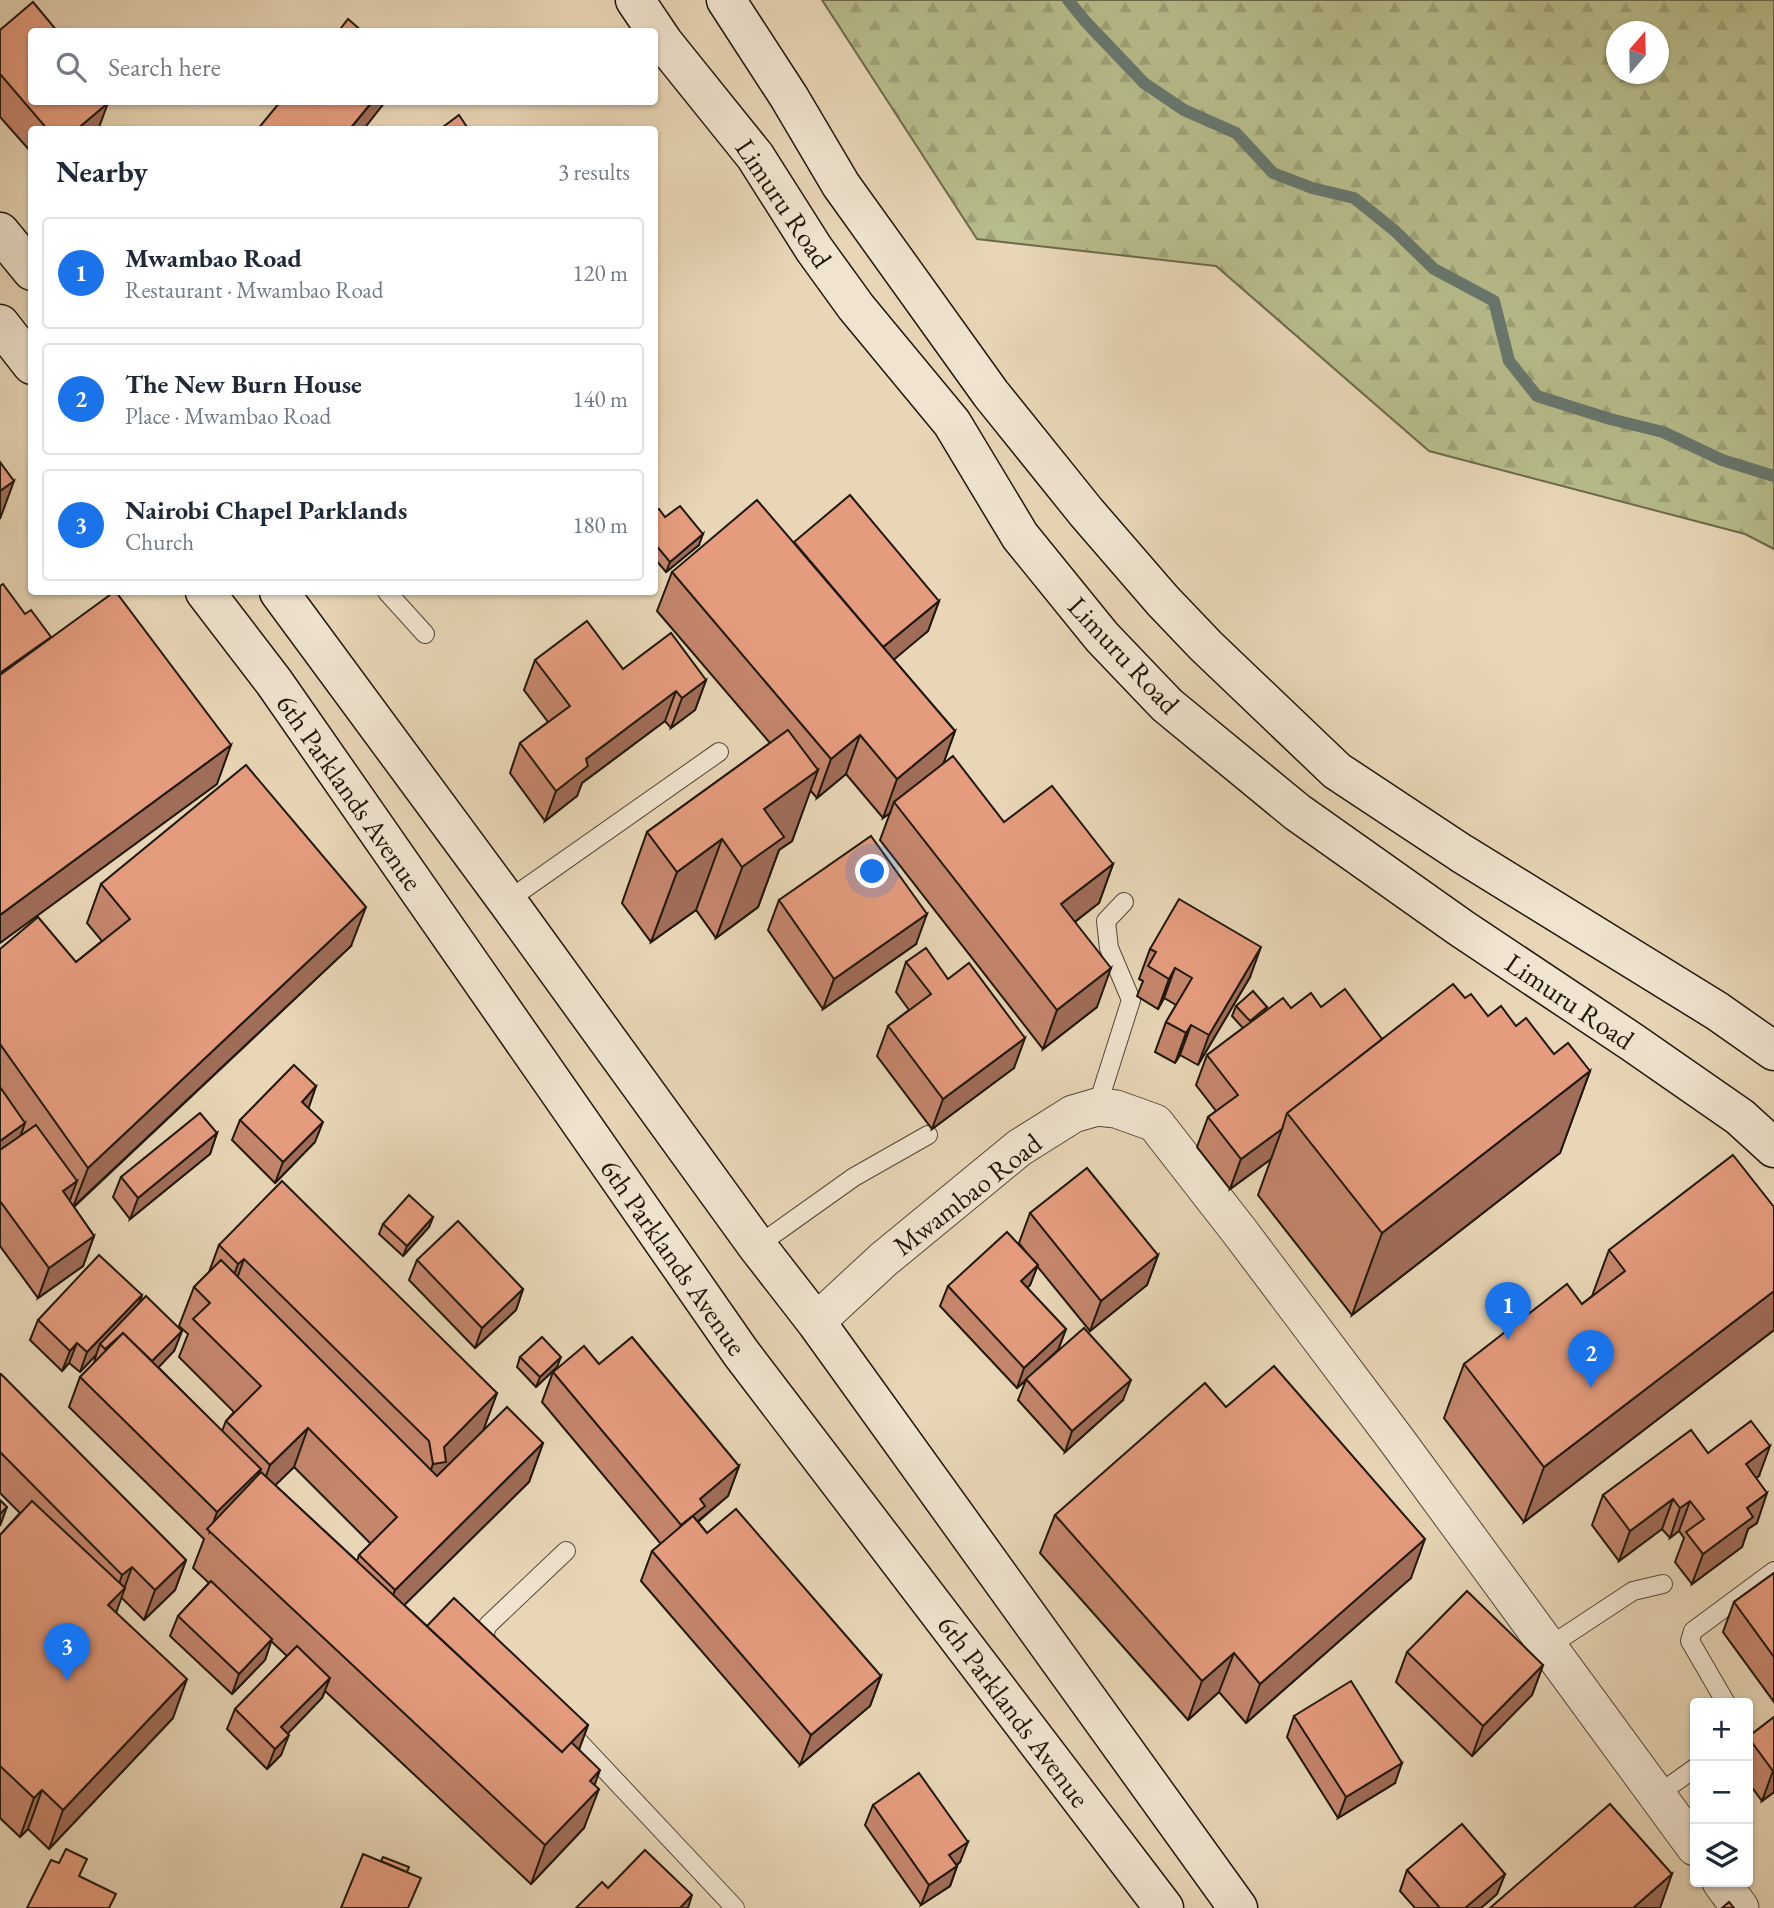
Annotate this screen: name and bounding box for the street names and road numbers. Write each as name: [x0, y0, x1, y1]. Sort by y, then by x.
street label: Limuru Road: [728, 132, 841, 275]
street label: Limuru Road: [1060, 589, 1188, 722]
street label: 6th Parklands Avenue: [269, 687, 431, 897]
street label: Limuru Road: [1499, 945, 1642, 1058]
street label: Mwambao Road: [885, 1124, 1049, 1263]
street label: 6th Parklands Avenue: [593, 1152, 755, 1362]
street label: 6th Parklands Avenue: [930, 1608, 1098, 1814]

